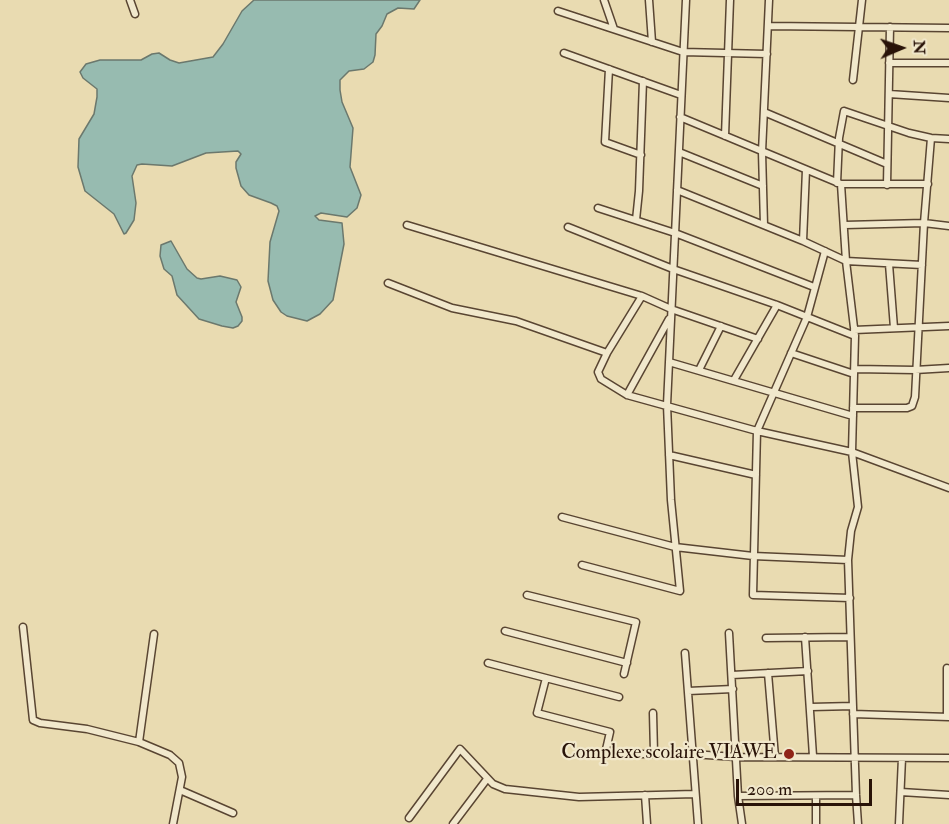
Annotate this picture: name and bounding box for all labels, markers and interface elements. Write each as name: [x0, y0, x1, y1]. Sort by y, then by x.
north arrow: [871, 18, 931, 78]
text: N: [909, 40, 929, 55]
place label: Complexe scolaire VIAWE: [561, 742, 777, 766]
marker: Complexe scolaire VIAWE: [782, 747, 796, 761]
scale bar: [739, 767, 876, 805]
text: 200 m: [747, 778, 792, 801]

